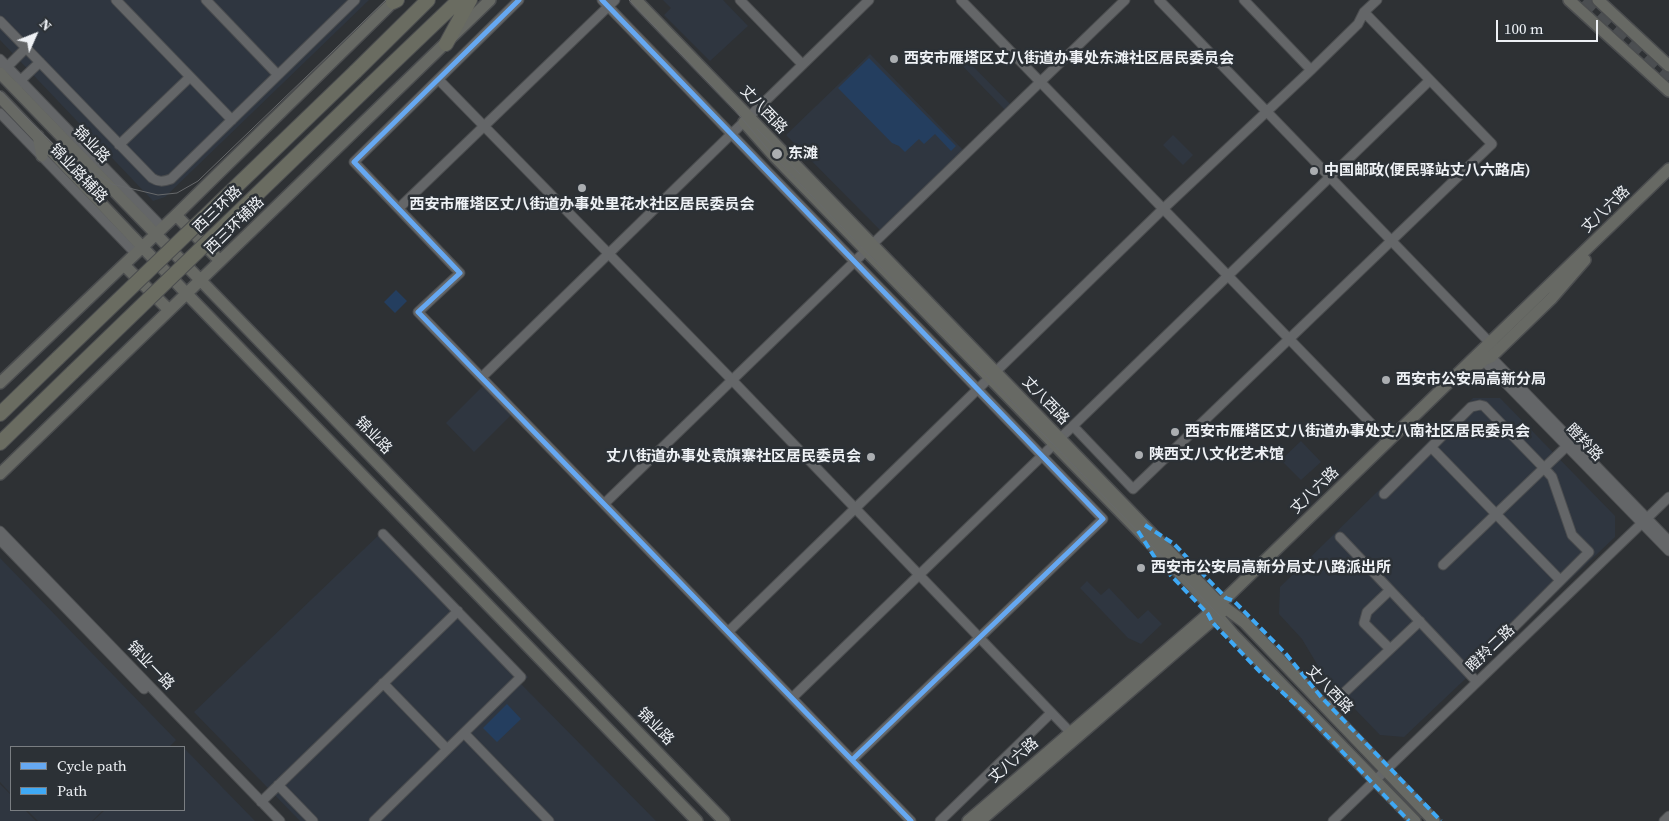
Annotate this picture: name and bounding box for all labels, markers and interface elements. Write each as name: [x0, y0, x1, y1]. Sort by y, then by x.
north arrow: [10, 10, 60, 60]
scale bar: [1499, 10, 1602, 42]
text: N: [35, 14, 57, 35]
text: 100 m: [1504, 18, 1544, 39]
place label: 西安市雁塔区丈八街道办事处东滩社区居民委员会: [904, 50, 1234, 68]
marker: 西安市雁塔区丈八街道办事处东滩社区居民委员会: [888, 53, 900, 65]
street label: 丈八西路: [736, 82, 790, 138]
street label: 锦业路: [69, 123, 113, 167]
street label: 锦业路辅路: [45, 141, 111, 207]
place label: 东滩: [788, 145, 818, 163]
marker: 东滩: [770, 147, 784, 161]
place label: 中国邮政(便民驿站丈八六路店): [1324, 162, 1530, 180]
marker: 中国邮政(便民驿站丈八六路店): [1308, 165, 1320, 177]
marker: 西安市雁塔区丈八街道办事处里花水社区居民委员会: [576, 182, 588, 194]
street label: 西三环路: [190, 183, 246, 237]
street label: 丈八六路: [1578, 183, 1634, 237]
street label: 西三环辅路: [202, 193, 268, 259]
place label: 西安市雁塔区丈八街道办事处里花水社区居民委员会: [410, 196, 754, 214]
place label: 西安市公安局高新分局: [1396, 371, 1546, 389]
street label: 丈八西路: [1018, 373, 1072, 429]
marker: 西安市公安局高新分局: [1380, 374, 1392, 386]
street label: 锦业路: [351, 414, 395, 458]
street label: 瞪羚路: [1562, 421, 1606, 465]
place label: 西安市雁塔区丈八街道办事处丈八南社区居民委员会: [1185, 423, 1530, 441]
marker: 西安市雁塔区丈八街道办事处丈八南社区居民委员会: [1169, 426, 1181, 438]
place label: 陕西丈八文化艺术馆: [1149, 446, 1284, 464]
place label: 丈八街道办事处袁旗寨社区居民委员会: [606, 448, 861, 466]
marker: 陕西丈八文化艺术馆: [1133, 449, 1145, 461]
marker: 丈八街道办事处袁旗寨社区居民委员会: [865, 451, 877, 463]
street label: 丈八六路: [1287, 464, 1343, 518]
place label: 西安市公安局高新分局丈八路派出所: [1151, 559, 1391, 577]
marker: 西安市公安局高新分局丈八路派出所: [1135, 562, 1147, 574]
street label: 瞪羚二路: [1463, 622, 1519, 676]
street label: 锦业一路: [123, 638, 177, 694]
street label: 丈八西路: [1302, 662, 1356, 718]
street label: 锦业路: [633, 705, 677, 749]
street label: 丈八六路: [985, 735, 1043, 787]
legend: [10, 746, 185, 811]
text: Cycle path: [57, 755, 127, 776]
text: Path: [57, 780, 87, 801]

